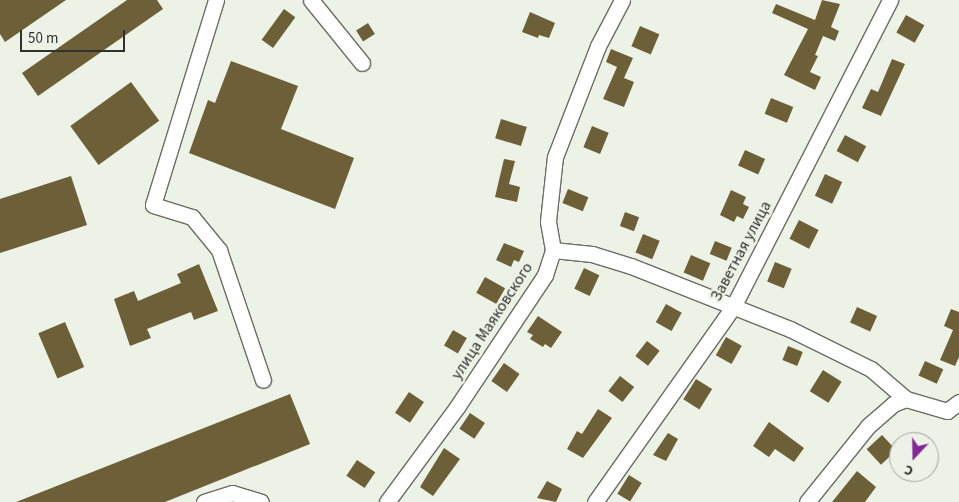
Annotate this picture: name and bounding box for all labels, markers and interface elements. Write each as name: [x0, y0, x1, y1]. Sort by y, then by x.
scale bar: [22, 20, 128, 52]
text: 50 m: [28, 28, 58, 49]
street label: Заветная улица: [707, 198, 775, 304]
street label: улица Маяковского: [447, 259, 537, 383]
north arrow: [889, 432, 939, 482]
text: С: [902, 459, 916, 481]

